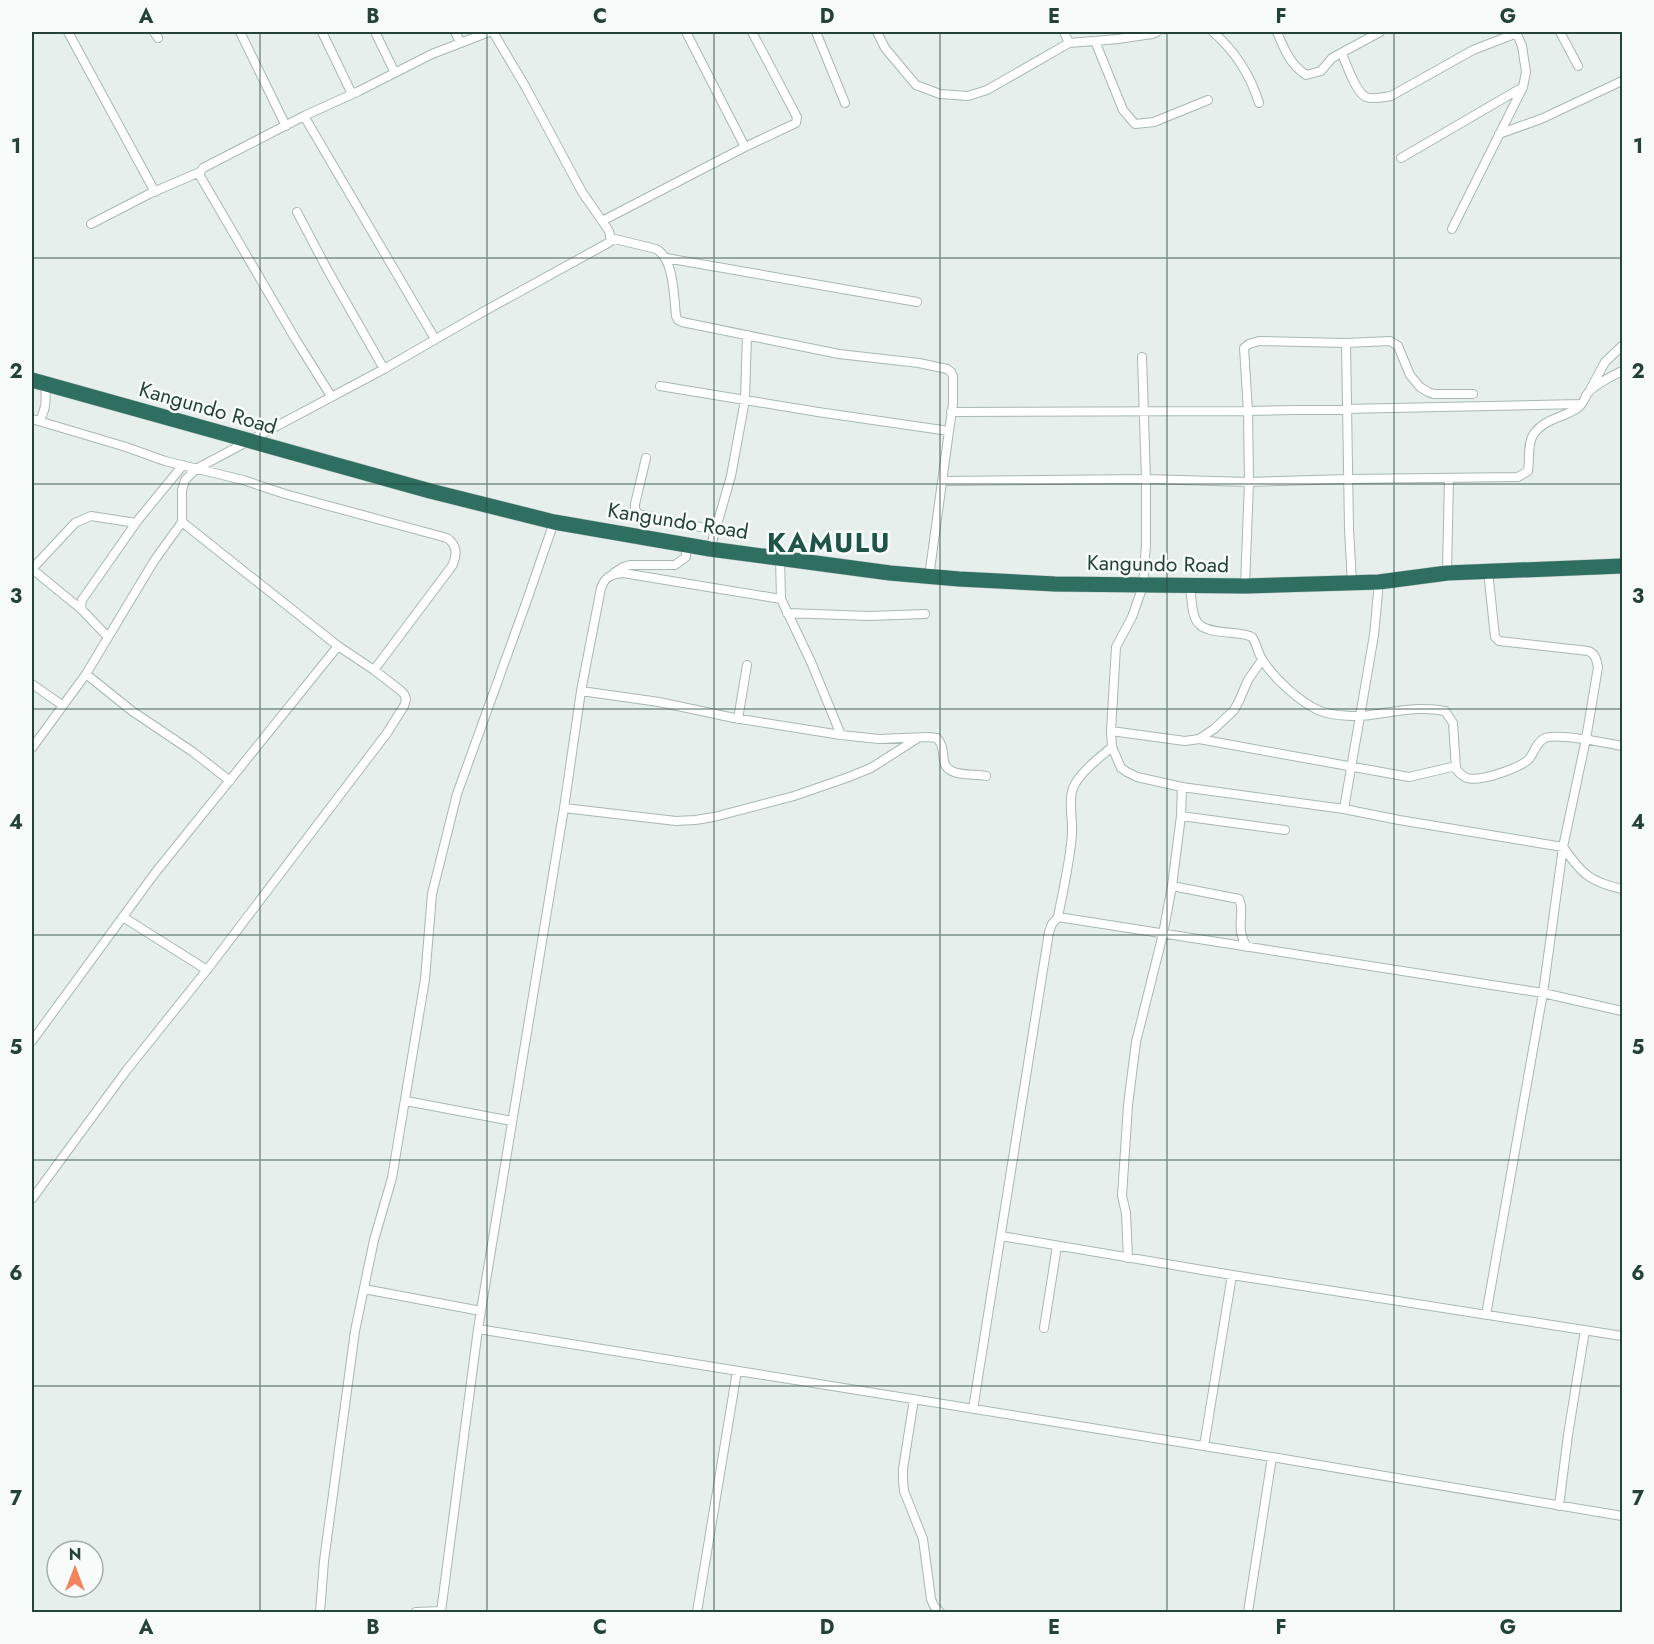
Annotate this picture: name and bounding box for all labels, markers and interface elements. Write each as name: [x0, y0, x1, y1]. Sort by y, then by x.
text: A: [138, 2, 154, 31]
text: B: [366, 2, 380, 31]
text: C: [593, 2, 607, 31]
text: D: [820, 2, 834, 31]
text: E: [1048, 2, 1060, 31]
text: F: [1275, 2, 1287, 31]
text: G: [1500, 2, 1516, 31]
text: 1: [11, 132, 21, 161]
text: 1: [1633, 132, 1643, 161]
text: 2: [9, 357, 23, 386]
text: 2: [1631, 357, 1645, 386]
street label: Kangundo Road: [136, 374, 280, 442]
street label: Kangundo Road: [606, 495, 750, 547]
district label: KAMULU: [767, 523, 891, 562]
street label: Kangundo Road: [1087, 548, 1229, 580]
text: 3: [10, 582, 22, 611]
text: 3: [1632, 582, 1644, 611]
text: 4: [9, 808, 23, 837]
text: 4: [1631, 808, 1645, 837]
text: 5: [10, 1033, 23, 1062]
text: 5: [1632, 1033, 1645, 1062]
text: 6: [9, 1259, 23, 1288]
text: 6: [1631, 1259, 1645, 1288]
text: 7: [10, 1484, 23, 1513]
text: 7: [1632, 1484, 1645, 1513]
north arrow: [45, 1539, 105, 1599]
text: N: [69, 1543, 81, 1566]
text: A: [138, 1613, 154, 1642]
text: B: [366, 1613, 380, 1642]
text: C: [593, 1613, 607, 1642]
text: D: [820, 1613, 834, 1642]
text: E: [1048, 1613, 1060, 1642]
text: F: [1275, 1613, 1287, 1642]
text: G: [1500, 1613, 1516, 1642]

